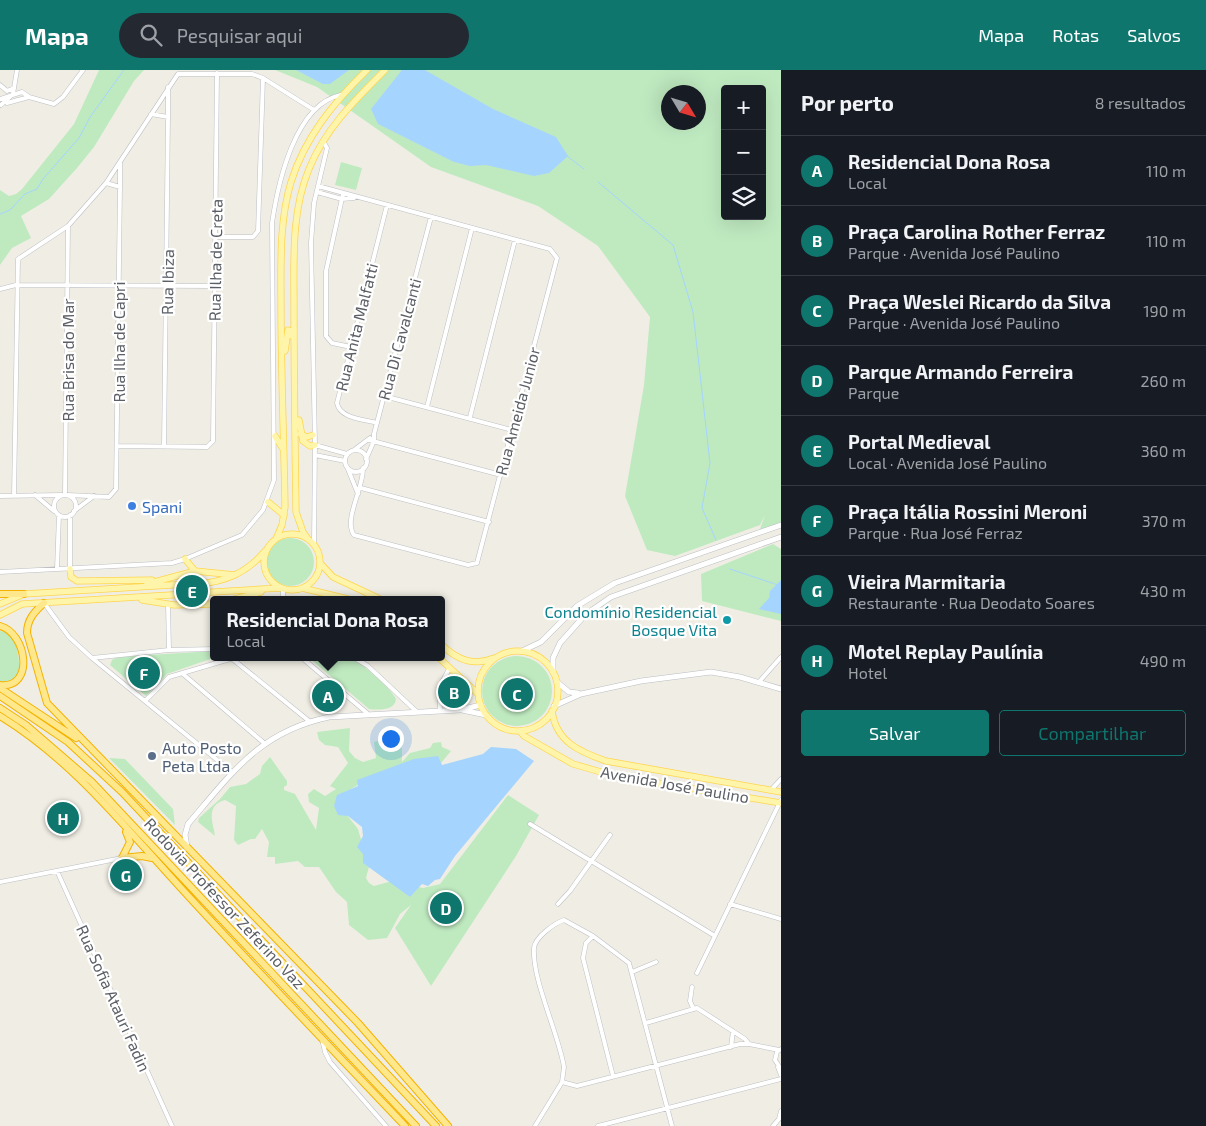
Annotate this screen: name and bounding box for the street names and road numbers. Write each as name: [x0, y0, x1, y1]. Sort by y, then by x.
street label: Rua Ilha de Creta: [204, 199, 226, 321]
street label: Rua Ibiza: [157, 249, 177, 315]
street label: Rua Anita Malfatti: [331, 261, 381, 393]
street label: Rua Di Cavalcanti: [374, 276, 424, 402]
street label: Rua Ilha de Capri: [109, 282, 128, 402]
street label: Rua Brisa do Mar: [58, 298, 77, 422]
street label: Rua Ameida Junior: [491, 344, 543, 477]
street label: Avenida José Paulino: [599, 762, 751, 806]
street label: Rodovia Professor Zeferino Vaz: [141, 814, 309, 992]
street label: Rua Sofia Atauri Fadin: [73, 922, 155, 1074]

